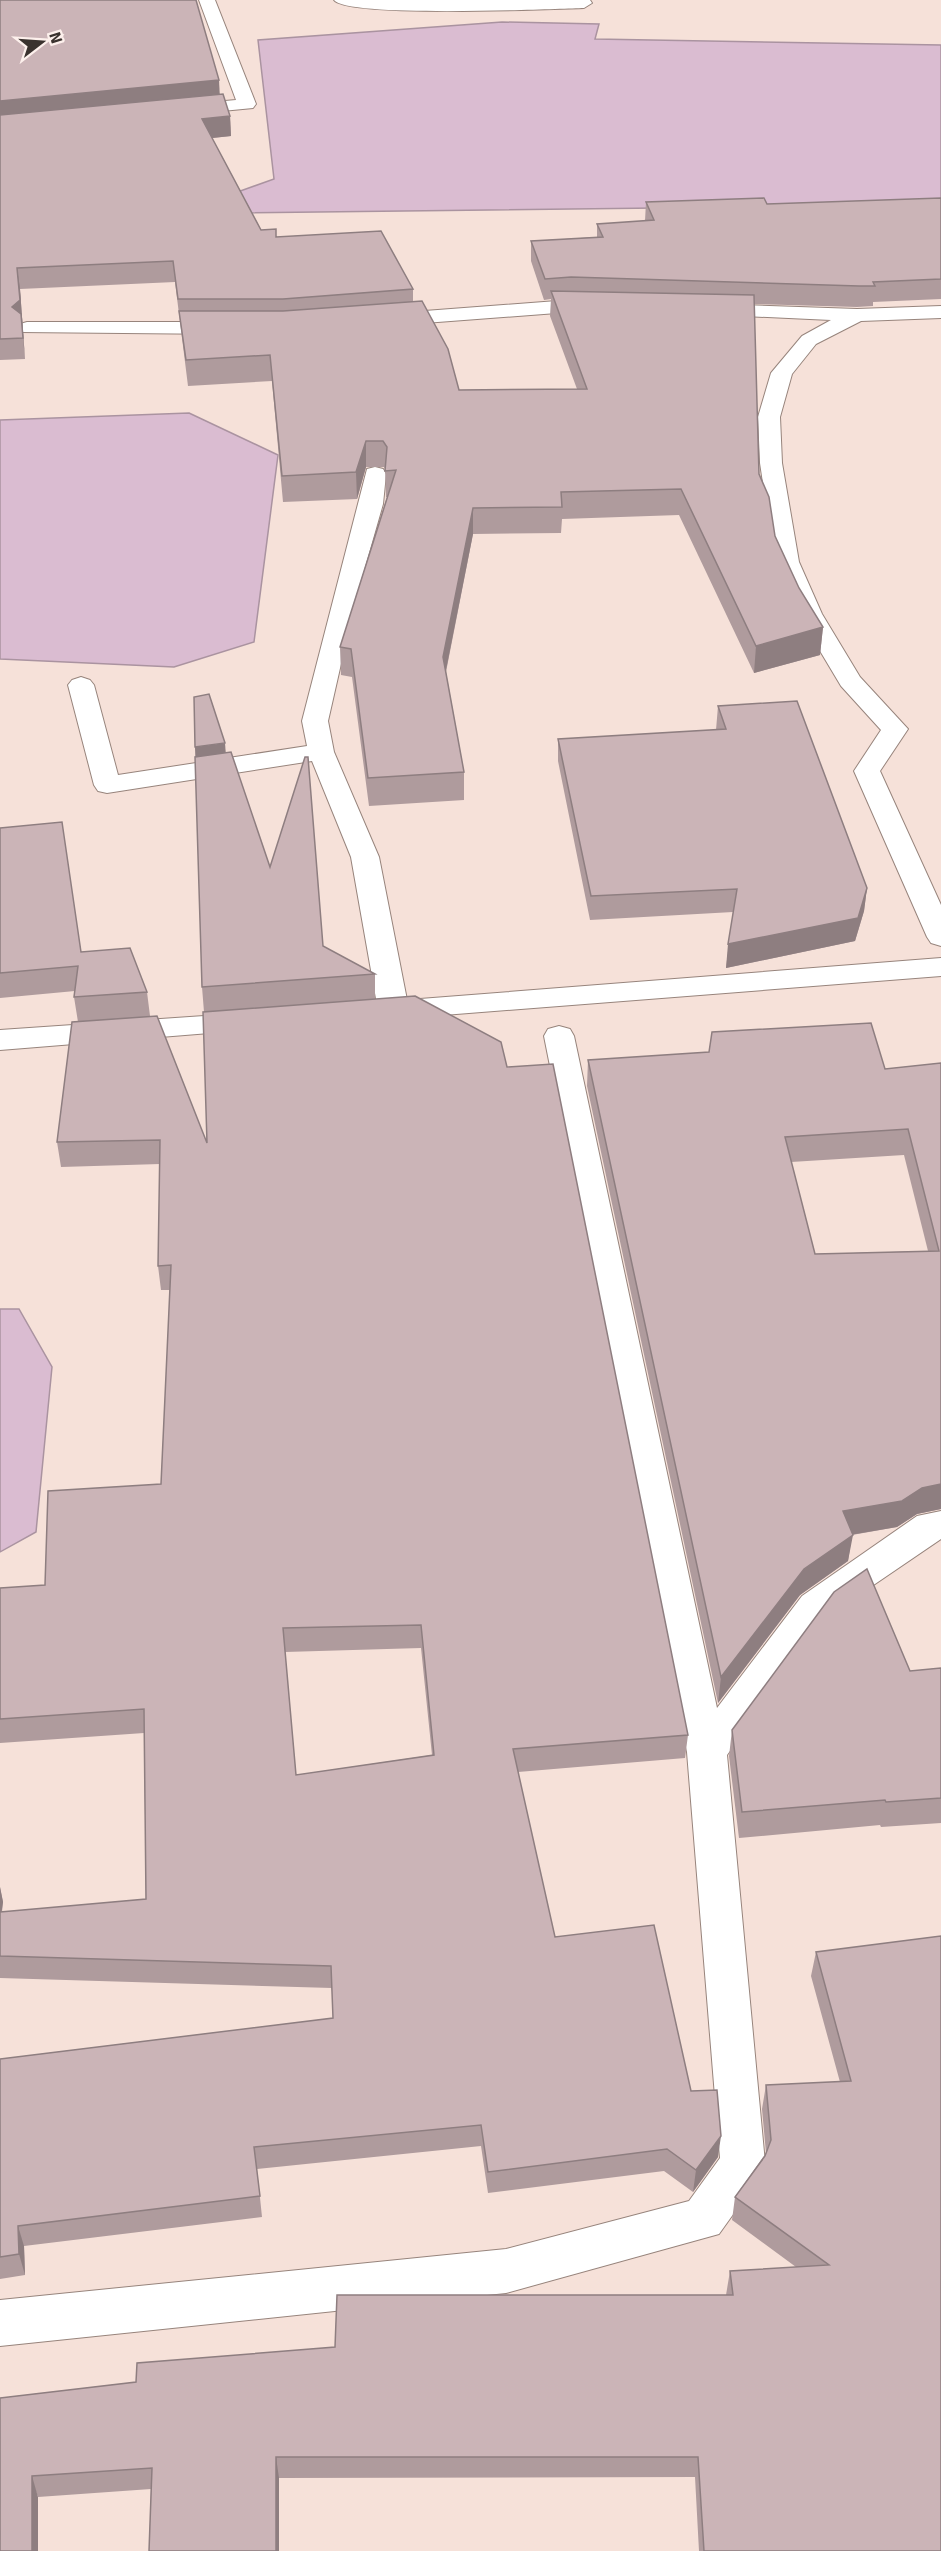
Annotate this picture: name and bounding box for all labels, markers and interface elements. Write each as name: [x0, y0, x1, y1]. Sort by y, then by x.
north arrow: [12, 12, 72, 72]
text: N: [44, 30, 67, 46]

